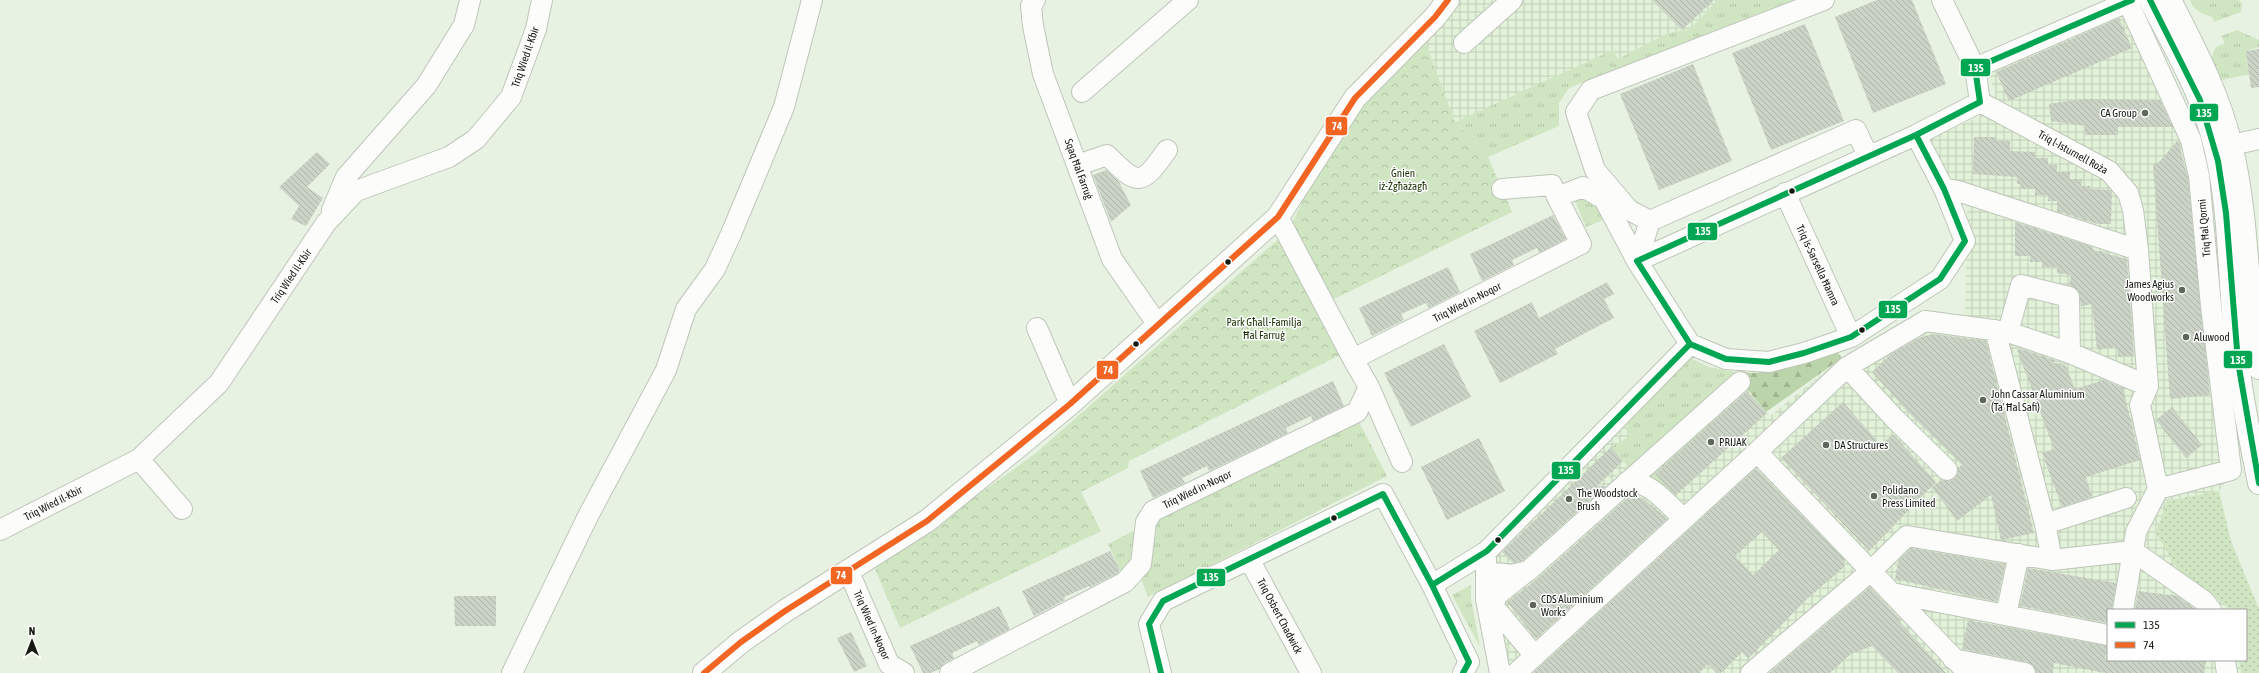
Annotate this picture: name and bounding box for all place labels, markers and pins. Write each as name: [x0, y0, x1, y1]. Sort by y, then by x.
place label: CA Group: [2100, 107, 2137, 119]
marker: CA Group: [2140, 108, 2150, 118]
unlabelled marker: [1787, 186, 1797, 196]
unlabelled marker: [1223, 257, 1233, 267]
place label: James Agius Woodworks: [2125, 278, 2174, 303]
marker: James Agius Woodworks: [2177, 285, 2187, 295]
unlabelled marker: [1857, 325, 1867, 335]
place label: Aluwood: [2194, 331, 2230, 343]
marker: Aluwood: [2181, 332, 2191, 342]
unlabelled marker: [1131, 339, 1141, 349]
place label: John Cassar Aluminium (Ta' Ħal Safi): [1991, 388, 2085, 413]
marker: John Cassar Aluminium (Ta' Ħal Safi): [1978, 395, 1988, 405]
place label: PRIJAK: [1719, 436, 1748, 448]
marker: PRIJAK: [1706, 437, 1716, 447]
place label: DA Structures: [1834, 439, 1888, 451]
marker: DA Structures: [1821, 440, 1831, 450]
place label: Polidano Press Limited: [1882, 484, 1935, 509]
place label: The Woodstock Brush: [1577, 487, 1638, 512]
marker: Polidano Press Limited: [1869, 491, 1879, 501]
marker: The Woodstock Brush: [1564, 494, 1574, 504]
unlabelled marker: [1329, 513, 1339, 523]
unlabelled marker: [1493, 535, 1503, 545]
place label: CDS Aluminium Works: [1541, 593, 1603, 618]
marker: CDS Aluminium Works: [1528, 600, 1538, 610]

